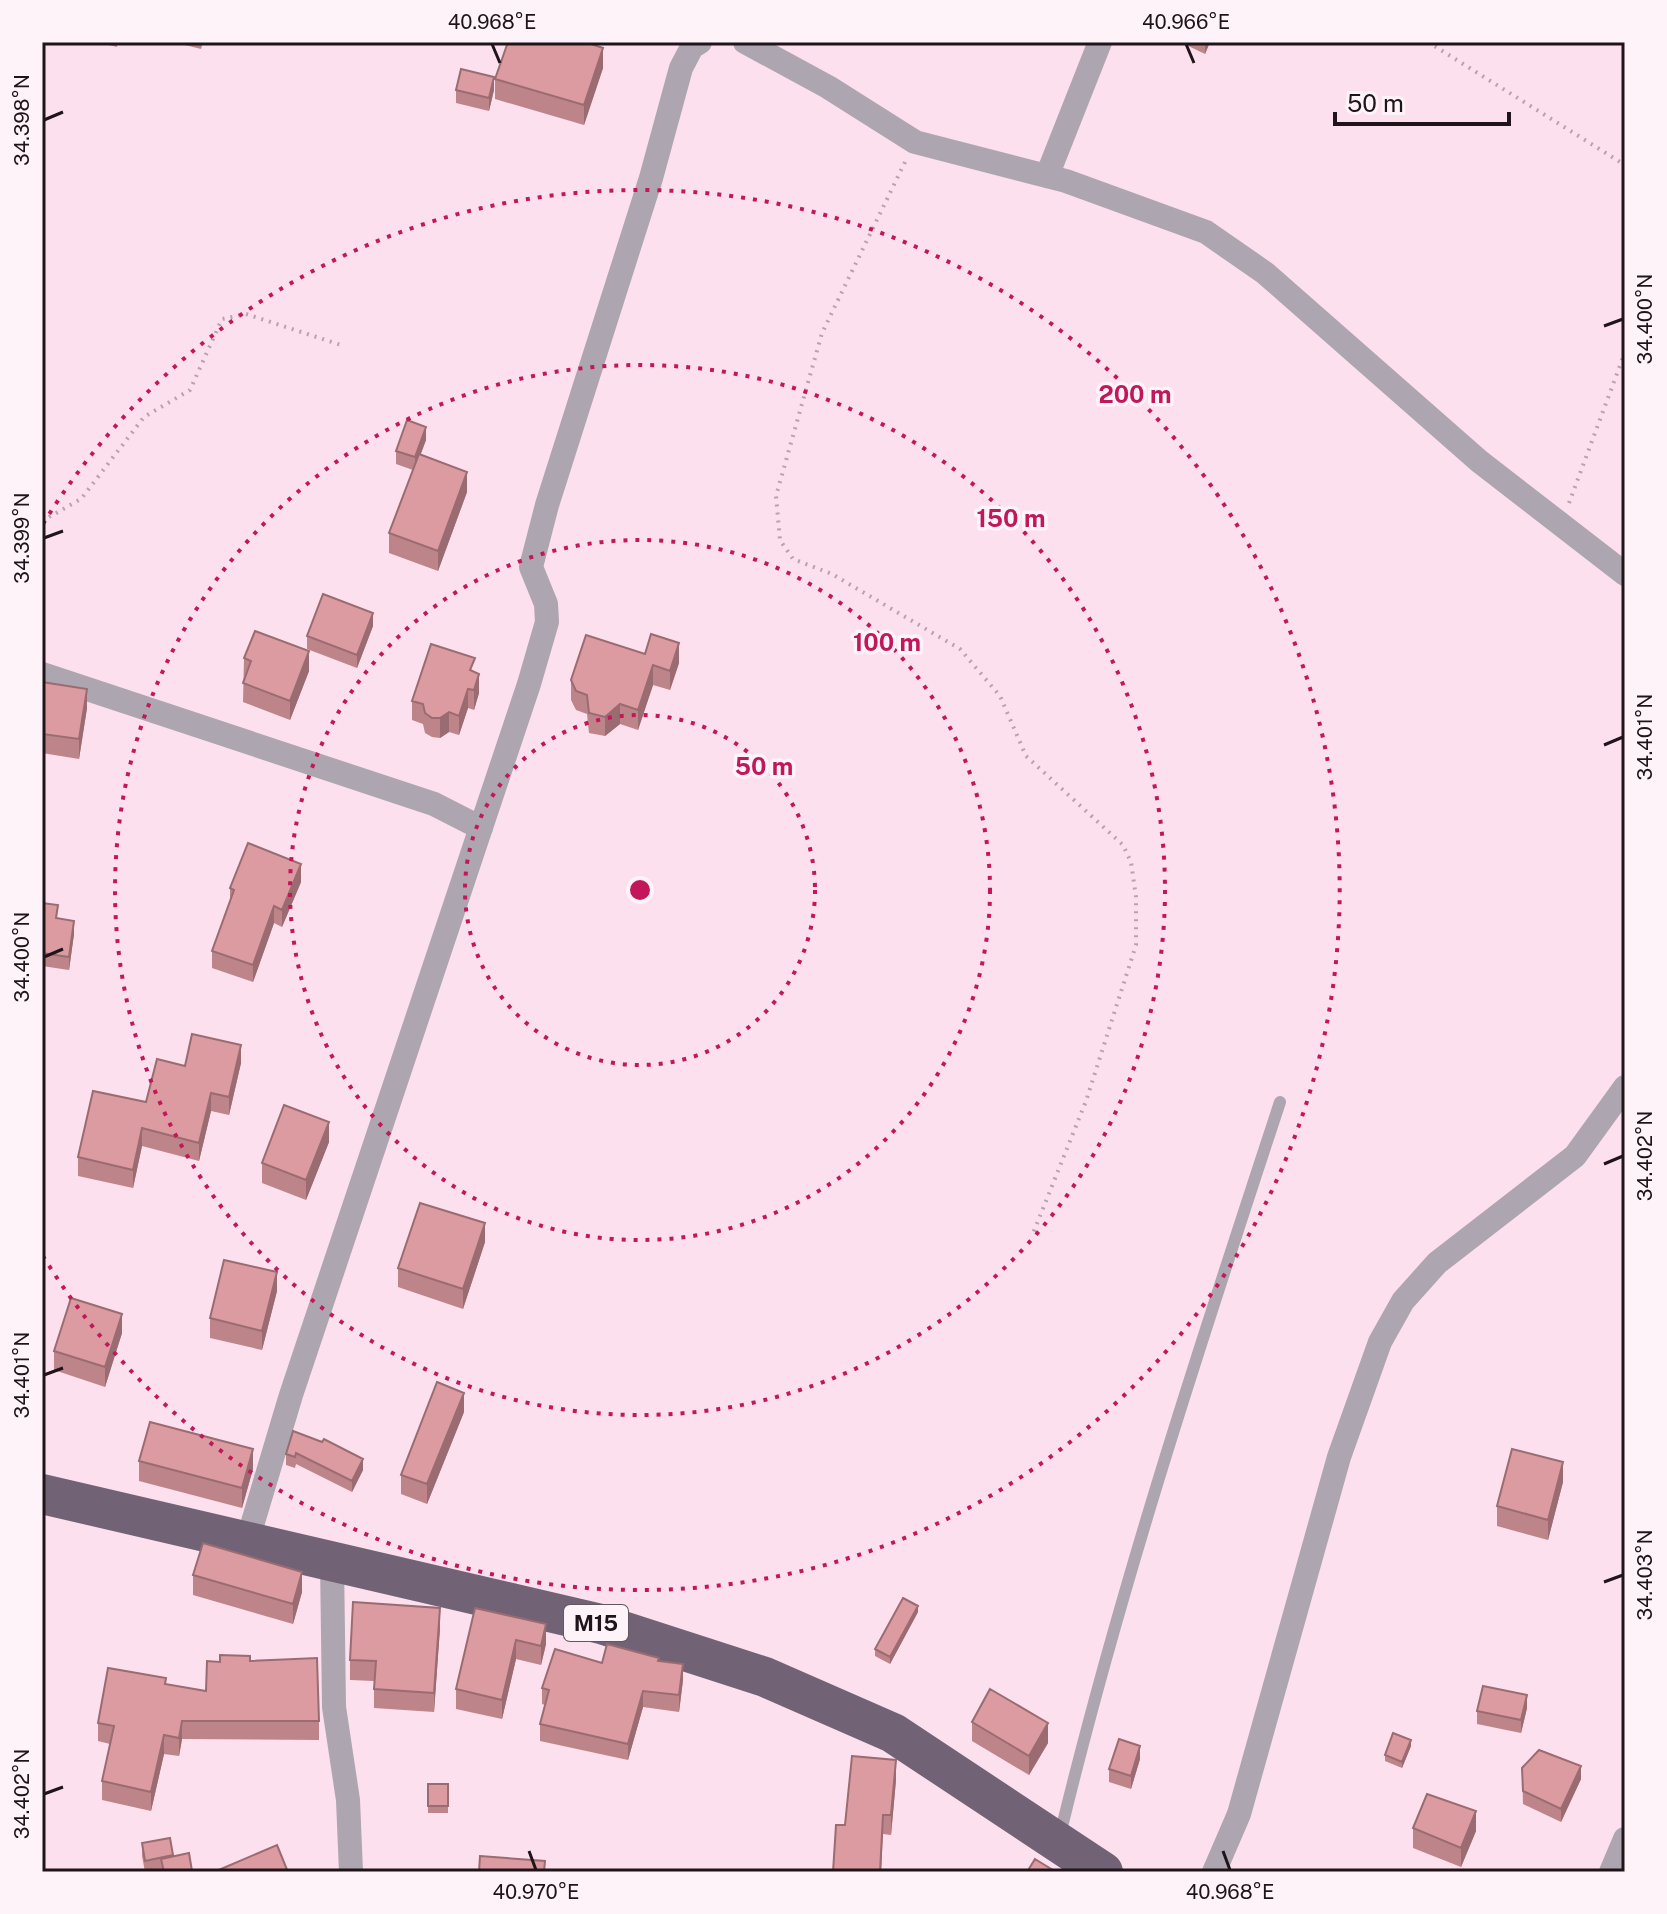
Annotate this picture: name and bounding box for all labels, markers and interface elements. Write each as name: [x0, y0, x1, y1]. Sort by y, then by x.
text: 40.968°E: [448, 10, 536, 34]
text: 40.966°E: [1142, 10, 1230, 34]
text: 34.398°N: [10, 74, 34, 166]
scale bar: [1335, 76, 1509, 126]
text: 50 m: [1347, 89, 1404, 117]
text: 34.400°N: [1633, 274, 1657, 364]
text: 200 m: [1098, 380, 1172, 408]
text: 34.399°N: [10, 492, 34, 584]
text: 150 m: [977, 504, 1045, 532]
text: 100 m: [853, 628, 921, 656]
text: 34.401°N: [1633, 694, 1657, 780]
text: 50 m: [735, 752, 793, 780]
centre of rings: [626, 876, 654, 904]
text: 34.400°N: [10, 912, 34, 1002]
text: 34.402°N: [1633, 1111, 1657, 1201]
text: 34.401°N: [10, 1332, 34, 1418]
text: 34.403°N: [1633, 1529, 1657, 1621]
road number: M15: [564, 1605, 628, 1641]
text: 34.402°N: [10, 1749, 34, 1839]
text: 40.970°E: [493, 1880, 579, 1904]
text: 40.968°E: [1186, 1880, 1274, 1904]

